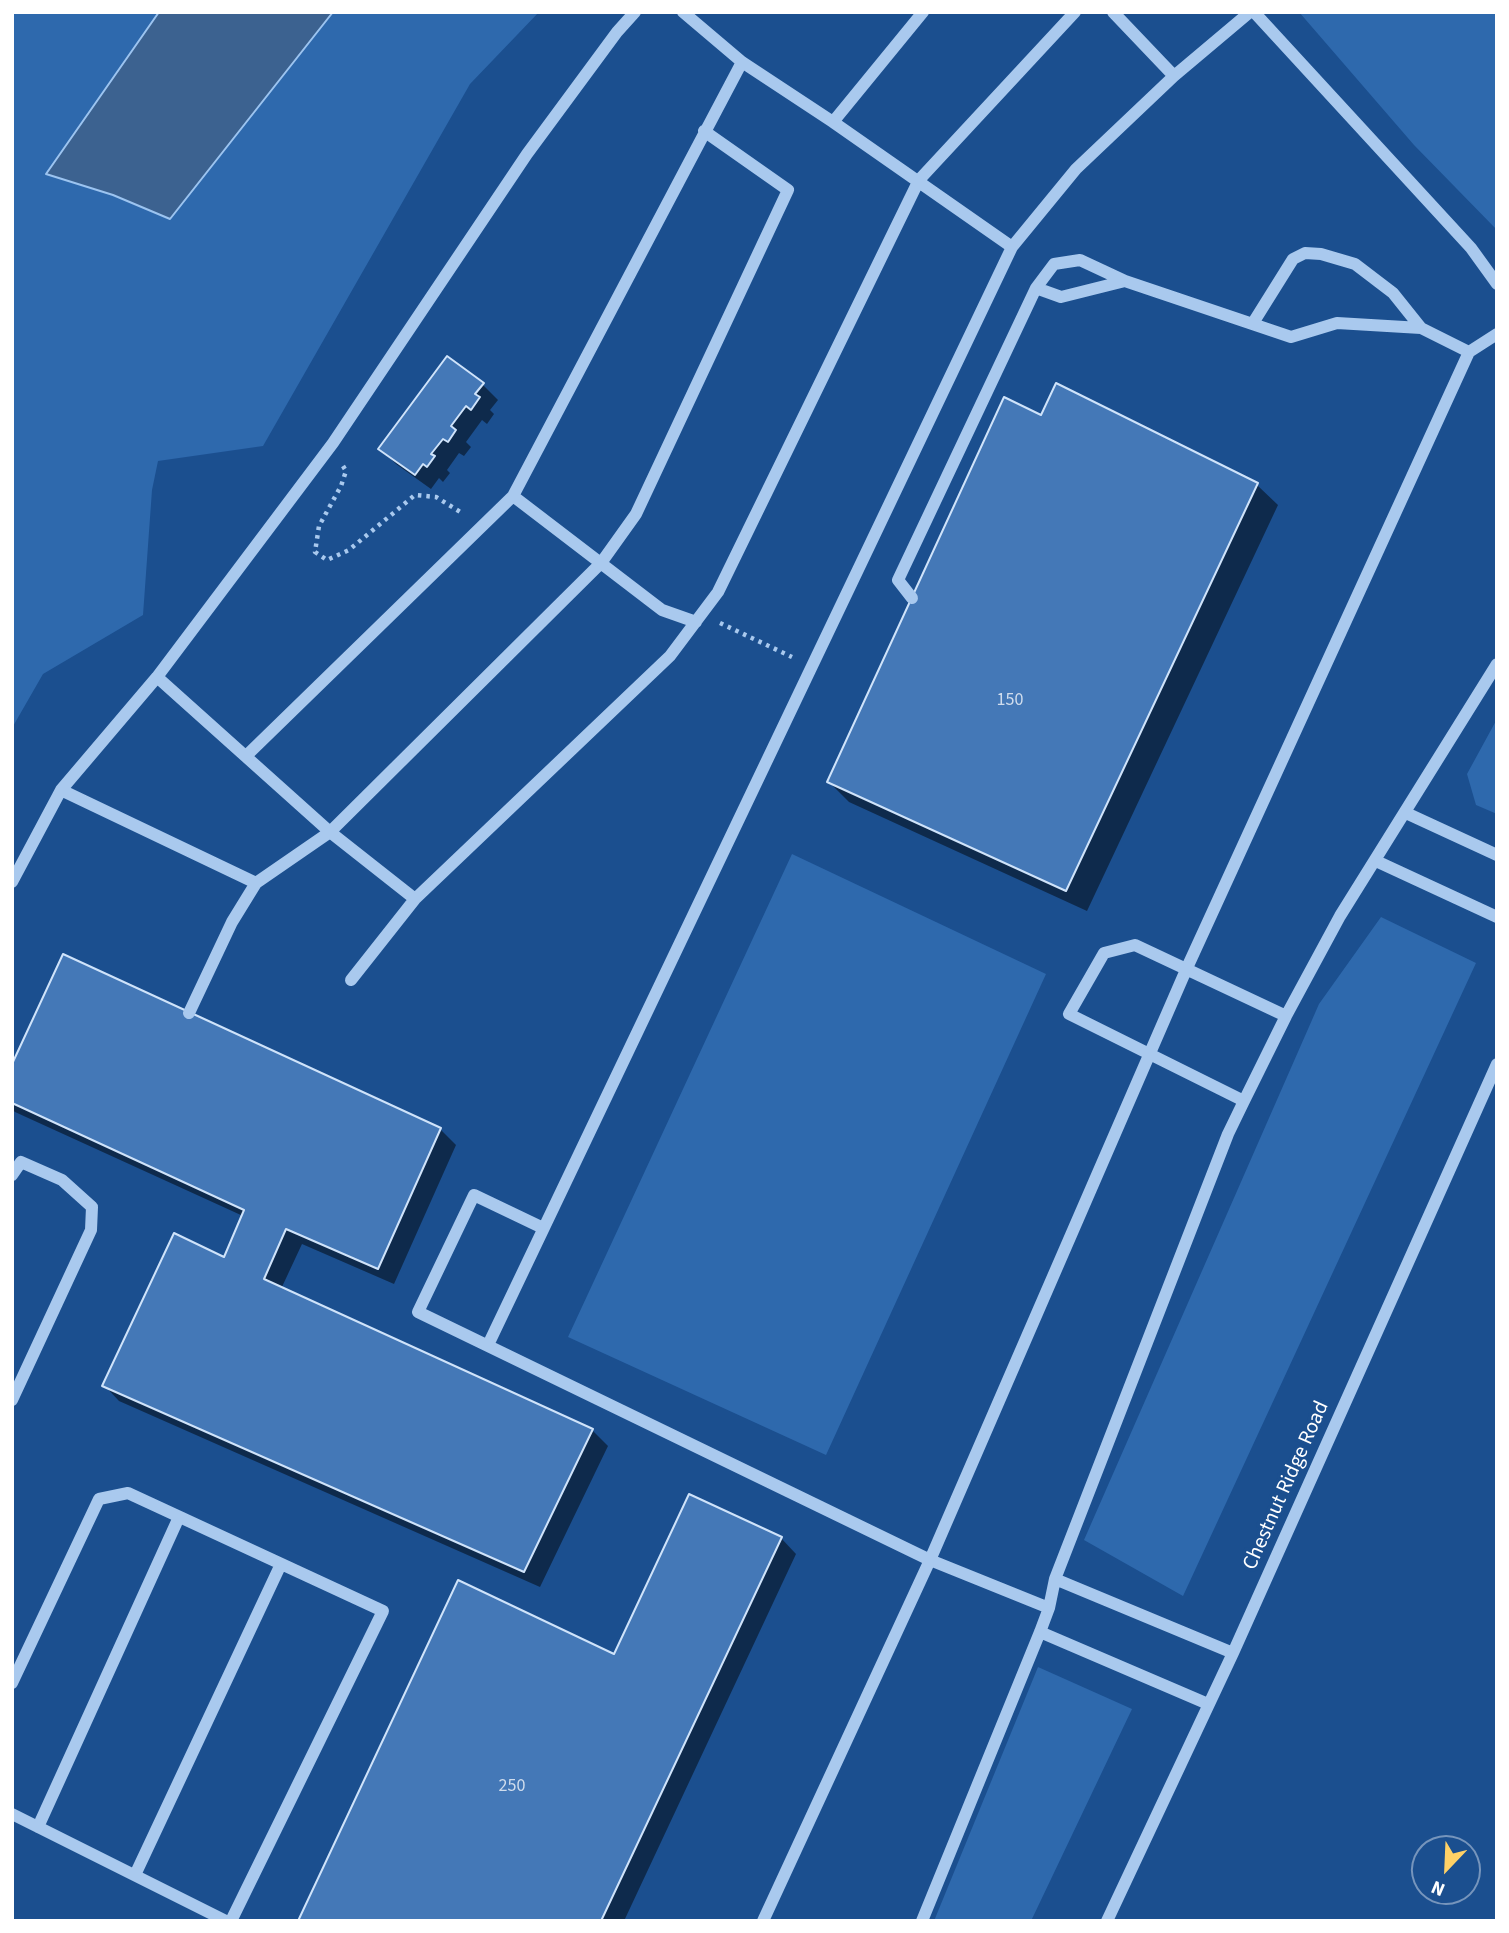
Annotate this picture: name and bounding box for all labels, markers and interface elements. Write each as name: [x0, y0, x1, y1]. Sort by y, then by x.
house number: 150: [997, 690, 1023, 712]
street label: Chestnut Ridge Road: [1238, 1398, 1336, 1574]
house number: 250: [499, 1776, 525, 1798]
north arrow: [1411, 1835, 1481, 1905]
text: N: [1427, 1873, 1449, 1903]

